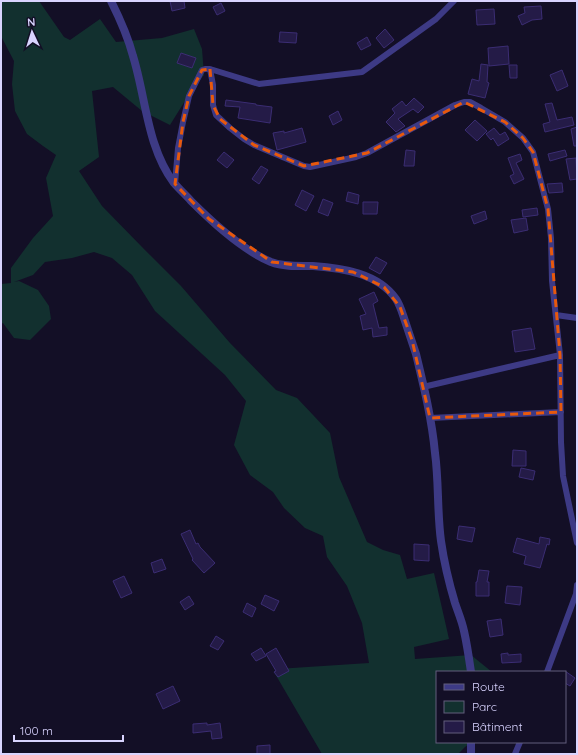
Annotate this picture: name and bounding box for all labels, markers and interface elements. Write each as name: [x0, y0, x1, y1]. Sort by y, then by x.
north arrow: [12, 12, 52, 52]
text: N: [27, 15, 36, 29]
legend: [436, 671, 566, 743]
text: Route: [472, 679, 505, 694]
text: Parc: [472, 699, 497, 714]
scale bar: [14, 717, 123, 743]
text: Bâtiment: [472, 719, 522, 734]
text: 100 m: [20, 723, 53, 738]

